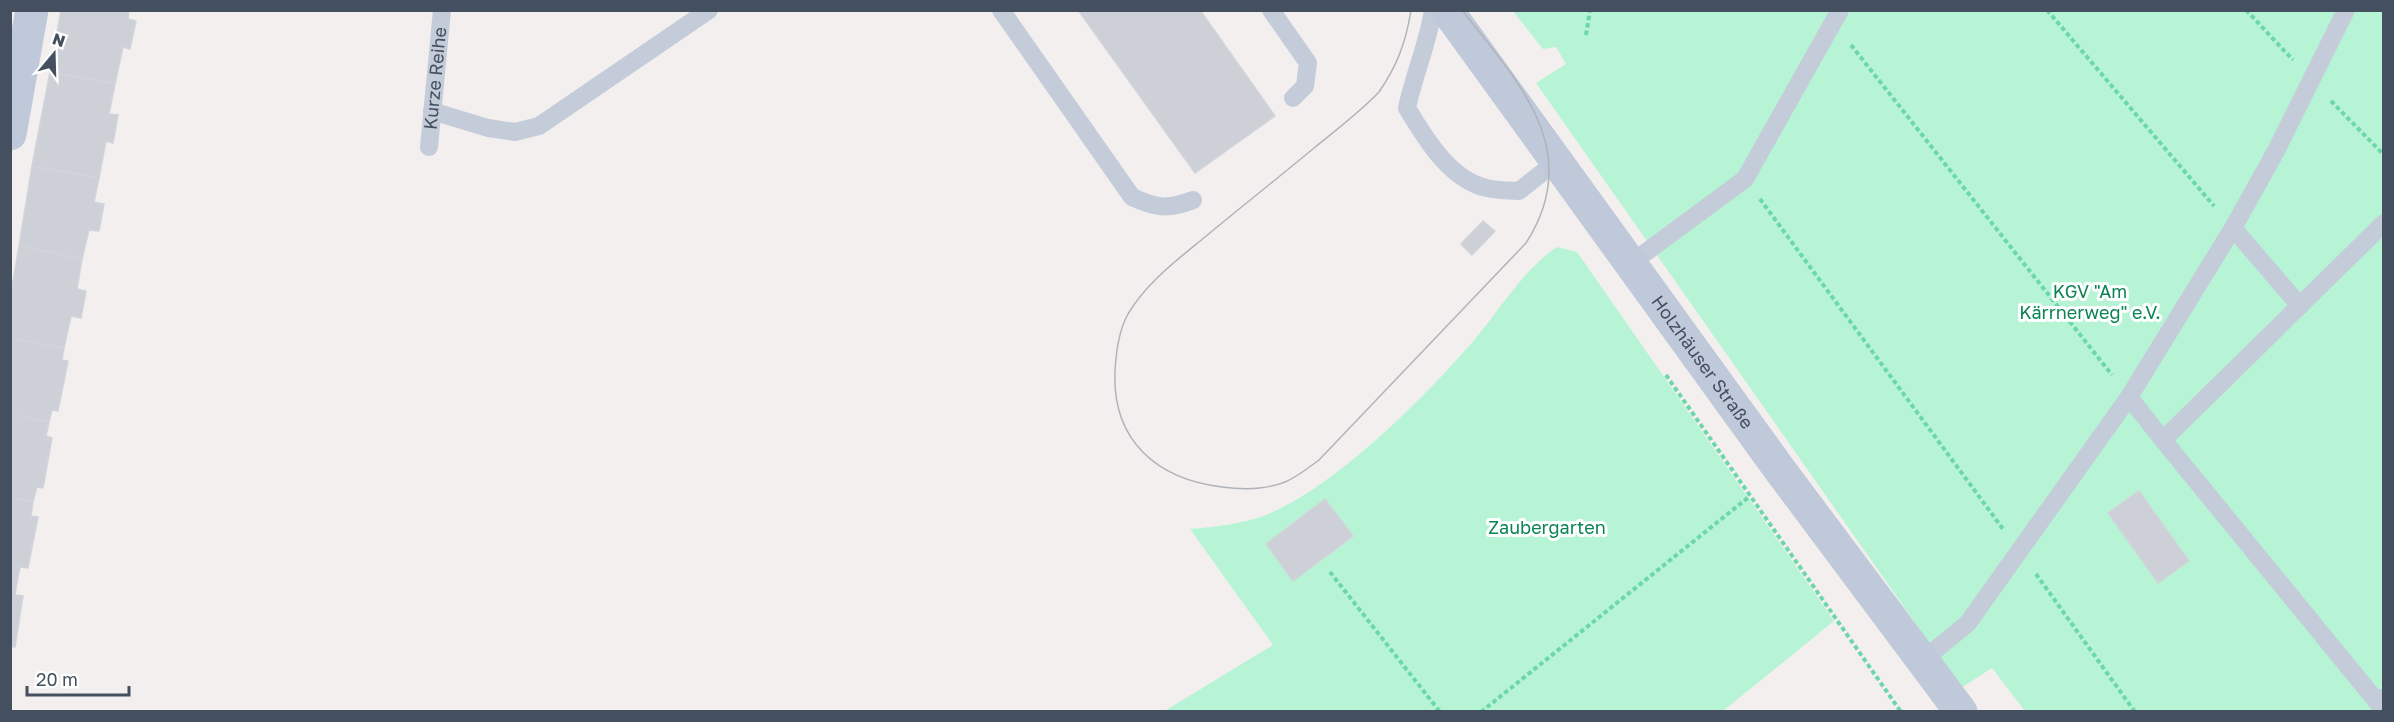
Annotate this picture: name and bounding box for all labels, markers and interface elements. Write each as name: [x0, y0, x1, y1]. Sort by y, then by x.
north arrow: [24, 24, 84, 84]
street label: Kurze Reihe: [419, 26, 450, 131]
text: N: [50, 28, 68, 51]
park label: KGV "Am Kärrnerweg" e.V.: [2019, 280, 2161, 323]
street label: Holzhäuser Straße: [1647, 291, 1759, 433]
park label: Zaubergarten: [1488, 516, 1606, 538]
scale bar: [27, 659, 129, 697]
text: 20 m: [36, 668, 78, 690]

